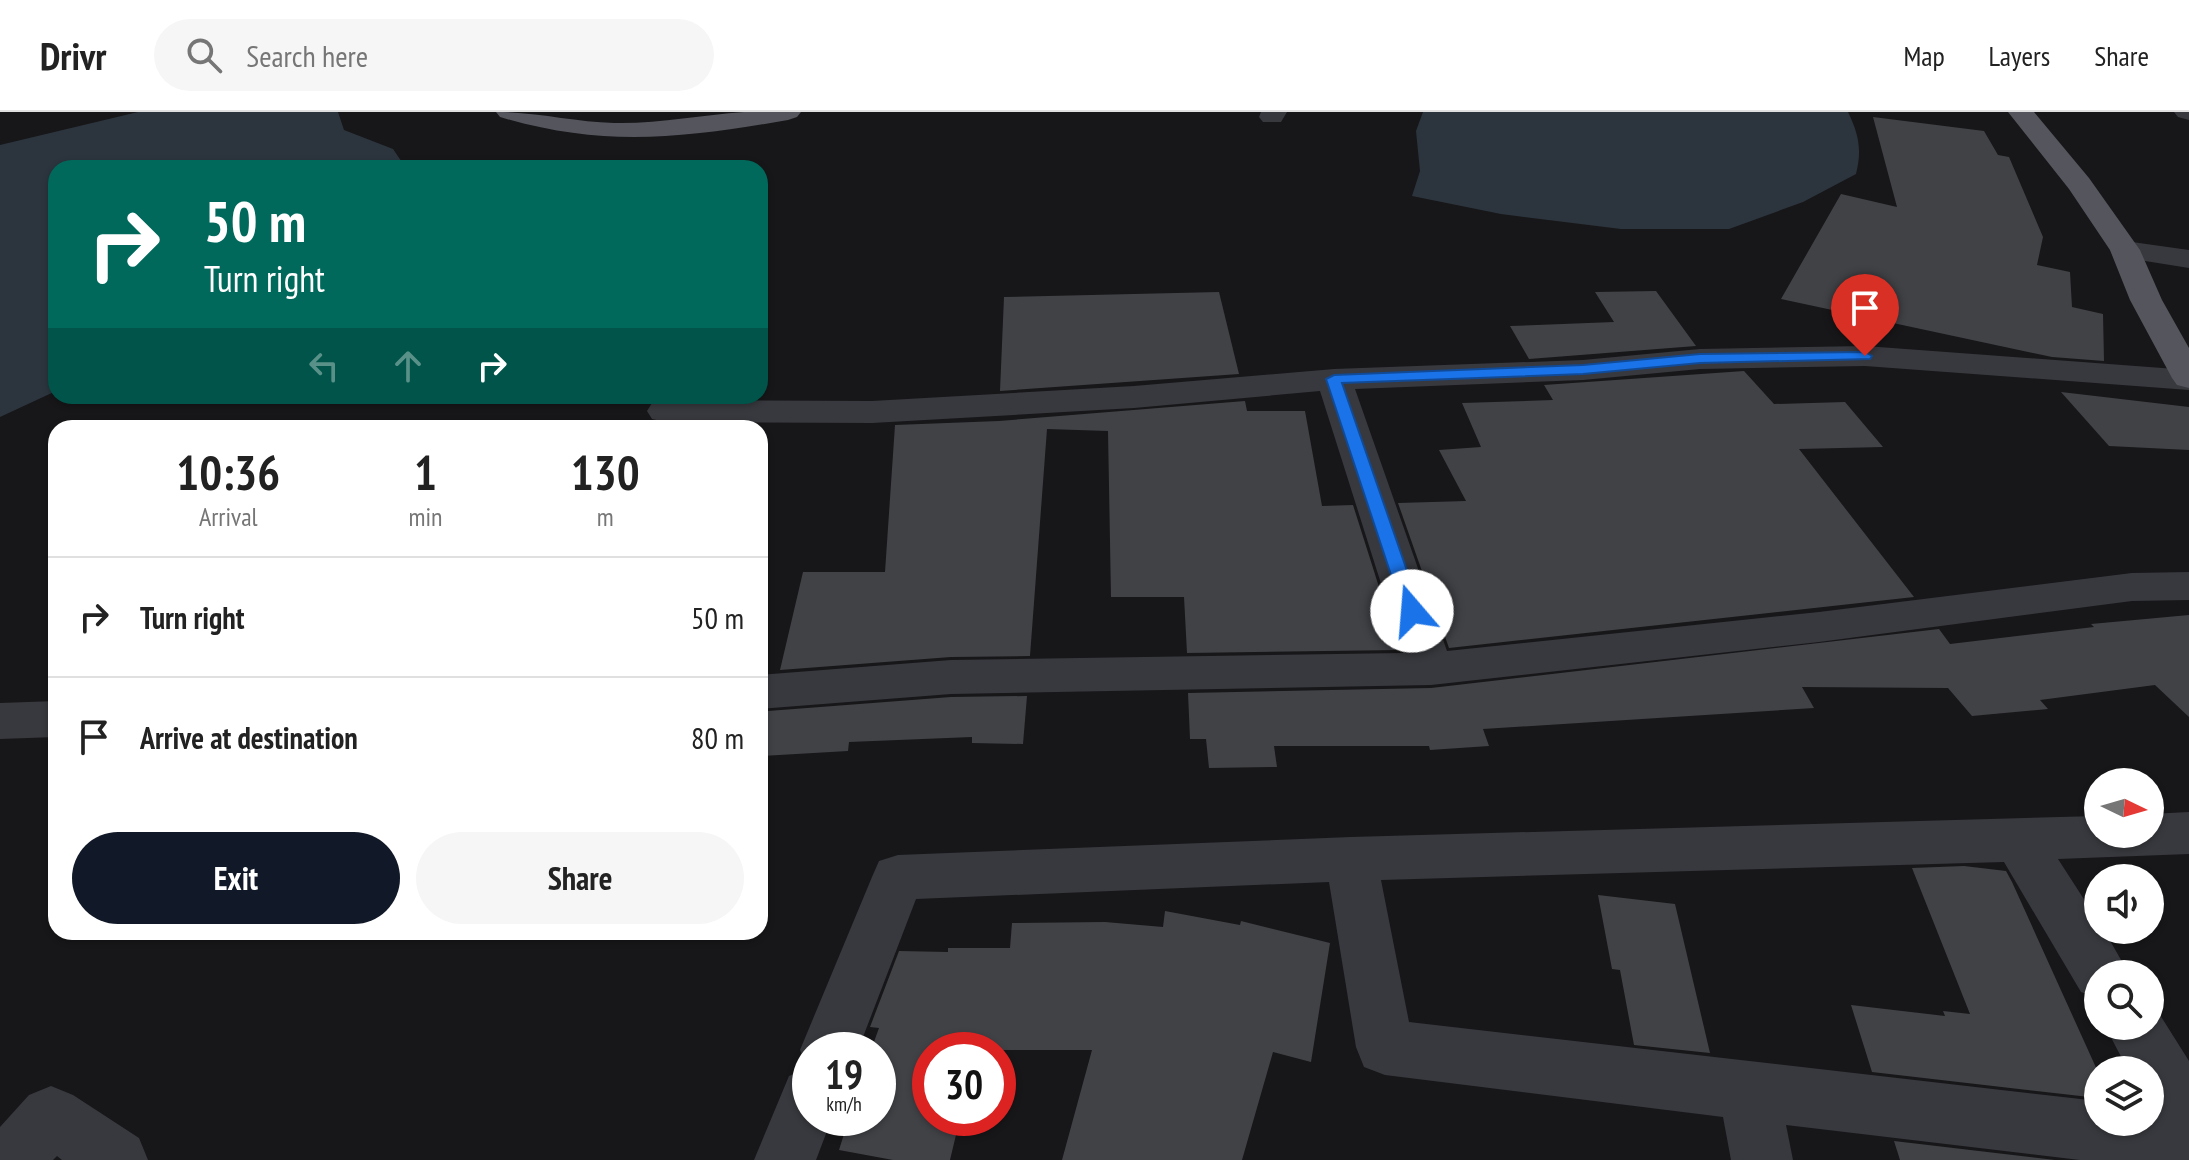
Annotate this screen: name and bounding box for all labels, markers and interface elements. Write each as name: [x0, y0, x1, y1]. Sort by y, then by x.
search box: [154, 19, 714, 91]
text: Drivr: [40, 31, 106, 80]
icon: search: [182, 33, 226, 77]
text: Search here: [246, 36, 368, 75]
text: Map: [1903, 37, 1945, 74]
text: Layers: [1989, 37, 2050, 74]
text: Share: [2094, 37, 2149, 74]
text: 50 m: [204, 185, 306, 257]
icon: right: [72, 192, 176, 296]
text: Turn right: [204, 255, 325, 302]
pin: [1831, 274, 1899, 356]
icon: arrive: [1843, 286, 1887, 330]
icon: left: [302, 344, 346, 388]
icon: ahead: [386, 344, 430, 388]
icon: right: [470, 344, 514, 388]
text: 10:36: [176, 441, 280, 503]
text: 1: [414, 441, 437, 503]
text: 130: [571, 441, 640, 503]
text: Arrival: [199, 500, 258, 533]
text: min: [408, 500, 442, 533]
text: m: [597, 500, 614, 533]
position arrow: [1370, 569, 1454, 653]
icon: right: [72, 595, 116, 639]
text: Turn right: [140, 598, 244, 637]
text: 50 m: [691, 598, 744, 637]
icon: arrive: [72, 715, 116, 759]
text: Arrive at destination: [140, 718, 358, 757]
text: 80 m: [691, 718, 744, 757]
north arrow: [2084, 768, 2164, 848]
map controls: [2084, 768, 2164, 1136]
button: Exit: [72, 832, 400, 924]
button: Share: [416, 832, 744, 924]
button: sound: [2084, 864, 2164, 944]
button: search: [2084, 960, 2164, 1040]
speed limit sign: 30: [912, 1032, 1016, 1136]
text: 19: [825, 1048, 863, 1100]
button: layers: [2084, 1056, 2164, 1136]
text: km/h: [826, 1091, 862, 1117]

